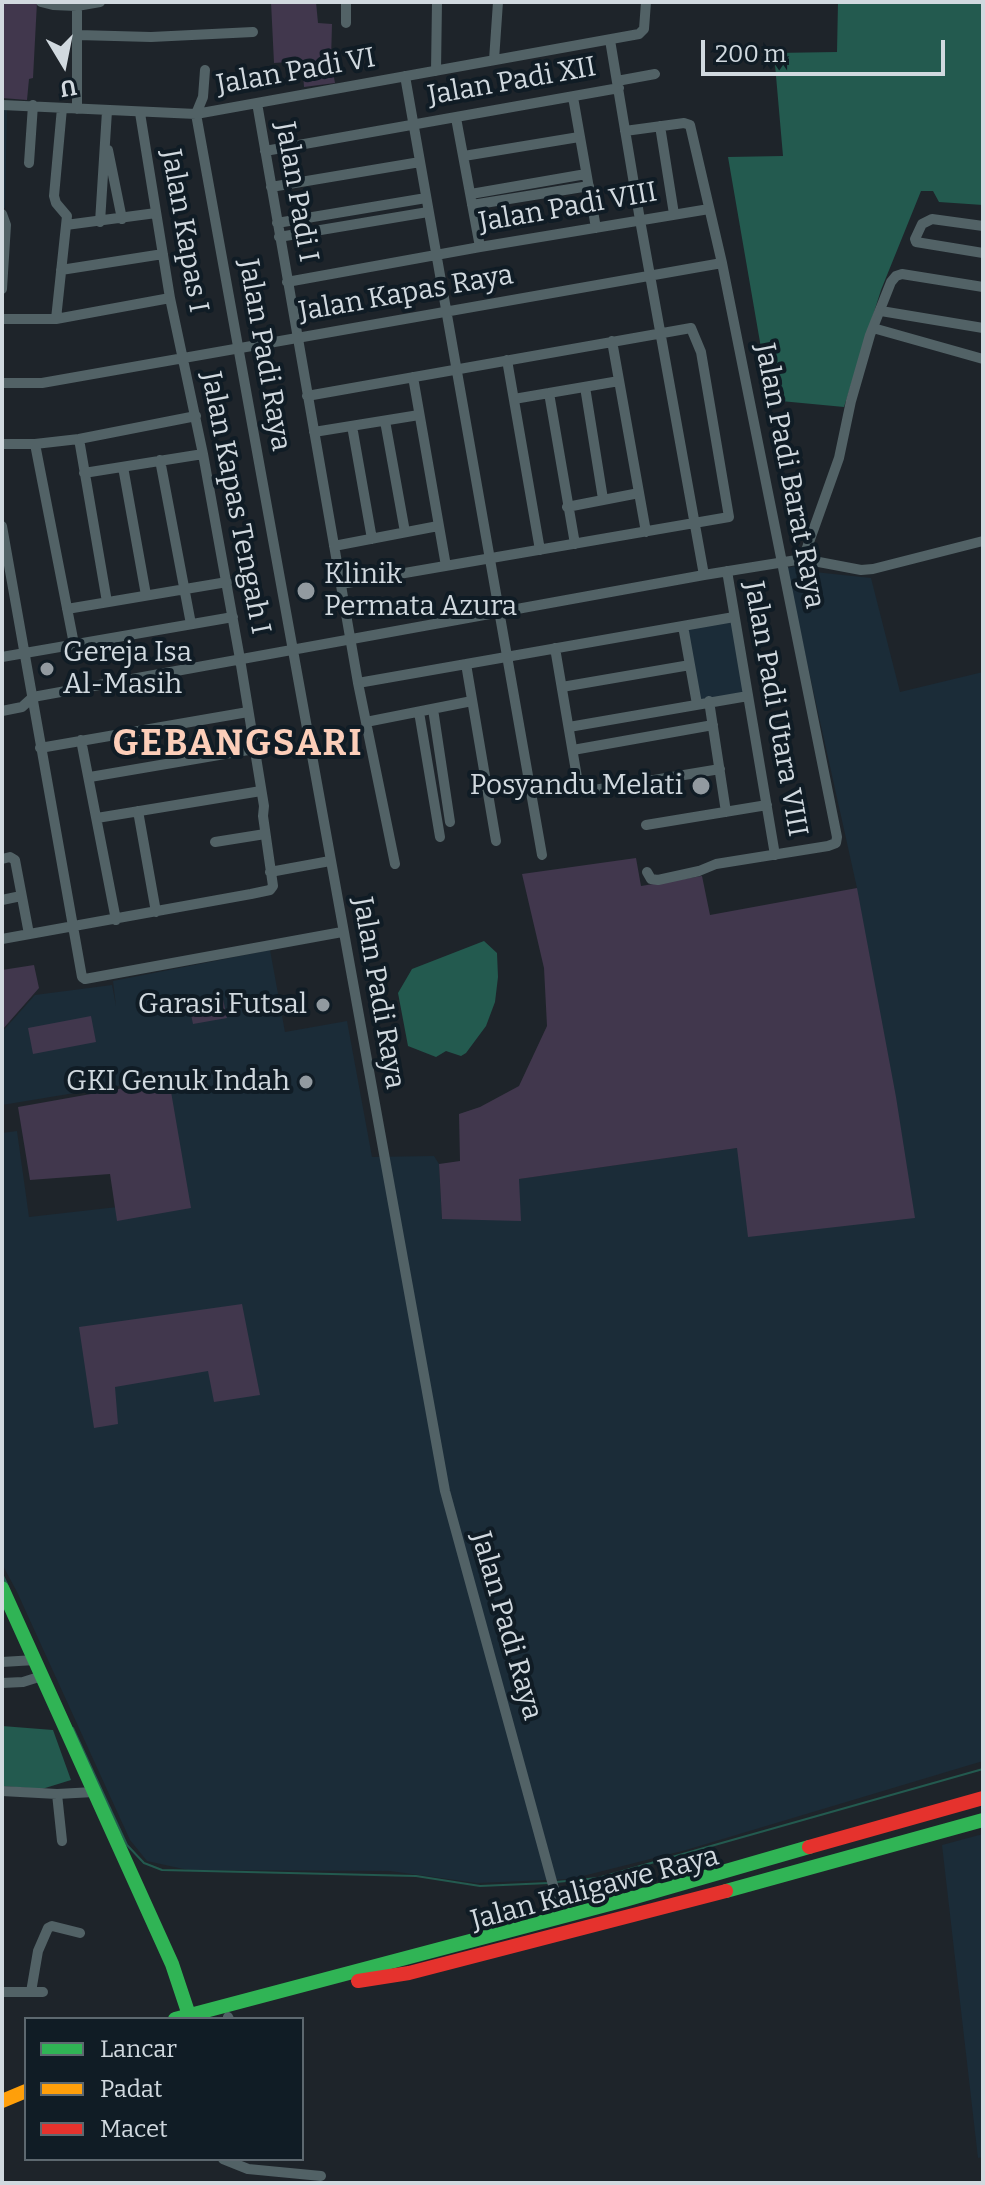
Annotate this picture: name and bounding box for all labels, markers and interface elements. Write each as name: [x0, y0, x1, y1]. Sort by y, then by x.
north arrow: [24, 24, 104, 104]
scale bar: [705, 24, 949, 74]
text: 200 m: [715, 40, 787, 68]
street label: Jalan Padi VI: [214, 42, 378, 102]
street label: Jalan Padi XII: [425, 51, 599, 113]
text: U: [58, 73, 79, 103]
street label: Jalan Padi I: [267, 119, 325, 265]
street label: Jalan Kapas I: [153, 147, 215, 315]
street label: Jalan Padi VIII: [476, 176, 660, 240]
street label: Jalan Padi Raya: [231, 256, 297, 454]
street label: Jalan Kapas Raya: [296, 259, 516, 329]
street label: Jalan Padi Barat Raya: [747, 341, 831, 611]
street label: Jalan Kapas Tengah I: [193, 369, 277, 637]
place label: Klinik Permata Azura: [324, 558, 517, 624]
street label: Jalan Padi Utara VIII: [736, 579, 814, 839]
marker: Klinik Permata Azura: [295, 580, 317, 602]
place label: Gereja Isa Al-Masih: [63, 636, 192, 702]
marker: Gereja Isa Al-Masih: [38, 660, 56, 678]
district label: GEBANGSARI: [113, 723, 363, 767]
place label: Posyandu Melati: [470, 769, 683, 803]
marker: Posyandu Melati: [690, 775, 712, 797]
street label: Jalan Padi Raya: [345, 894, 411, 1092]
place label: Garasi Futsal: [138, 988, 307, 1022]
marker: Garasi Futsal: [314, 996, 332, 1014]
place label: GKI Genuk Indah: [66, 1065, 290, 1099]
marker: GKI Genuk Indah: [297, 1073, 315, 1091]
street label: Jalan Padi Raya: [463, 1528, 549, 1724]
street label: Jalan Kaligawe Raya: [467, 1840, 723, 1938]
legend: [24, 2017, 304, 2161]
text: Lancar: [100, 2035, 177, 2063]
text: Padat: [100, 2075, 163, 2103]
text: Macet: [100, 2115, 168, 2143]

